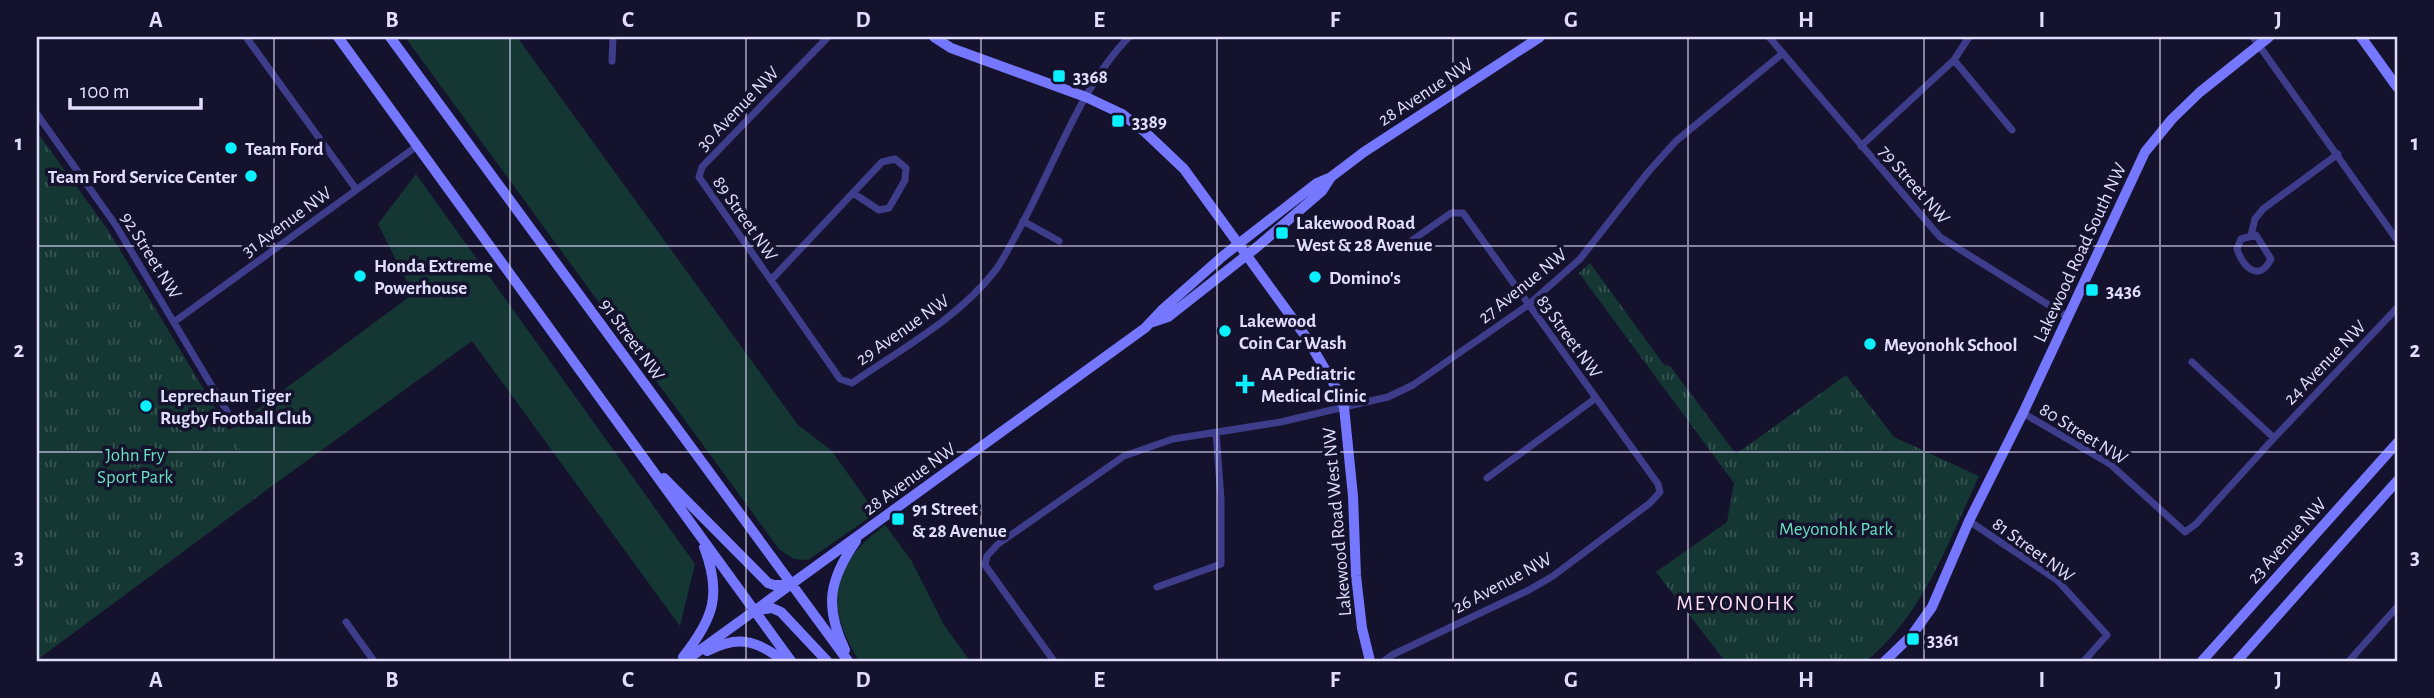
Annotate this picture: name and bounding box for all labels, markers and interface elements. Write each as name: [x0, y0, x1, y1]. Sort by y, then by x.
text: A: [149, 9, 163, 32]
text: B: [385, 9, 399, 32]
text: C: [622, 9, 634, 32]
text: D: [855, 9, 871, 32]
text: E: [1093, 9, 1105, 32]
text: F: [1330, 9, 1341, 32]
text: G: [1564, 9, 1578, 32]
text: H: [1798, 9, 1814, 32]
text: I: [2039, 9, 2045, 32]
text: J: [2274, 9, 2282, 32]
street label: 28 Avenue NW: [1375, 55, 1477, 130]
street label: 30 Avenue NW: [693, 63, 783, 155]
scale bar: [70, 66, 201, 110]
marker: 3368: [1051, 68, 1067, 84]
place label: 3368: [1073, 68, 1108, 87]
text: 100 m: [80, 81, 130, 102]
marker: 3389: [1110, 113, 1126, 129]
place label: 3389: [1132, 113, 1167, 132]
text: 1: [15, 132, 23, 155]
text: 1: [2411, 132, 2419, 155]
marker: Team Ford: [223, 140, 239, 156]
place label: Team Ford: [245, 140, 324, 159]
street label: 79 Street NW: [1875, 142, 1953, 228]
street label: Lakewood Road South NW: [2030, 160, 2130, 345]
place label: Team Ford Service Center: [48, 168, 237, 187]
marker: Team Ford Service Center: [243, 168, 259, 184]
street label: 89 Street NW: [709, 173, 781, 265]
street label: 31 Avenue NW: [239, 183, 335, 261]
street label: 92 Street NW: [117, 209, 185, 302]
place label: Lakewood Road West & 28 Avenue: [1296, 214, 1432, 255]
marker: Lakewood Road West & 28 Avenue: [1274, 225, 1290, 241]
street label: 27 Avenue NW: [1475, 245, 1571, 327]
place label: Honda Extreme Powerhouse: [374, 257, 493, 298]
marker: Honda Extreme Powerhouse: [352, 268, 368, 284]
marker: Domino's: [1307, 269, 1323, 285]
place label: Domino's: [1329, 269, 1401, 288]
marker: 3436: [2084, 282, 2100, 298]
place label: 3436: [2106, 282, 2141, 301]
street label: 29 Avenue NW: [853, 291, 953, 369]
street label: 83 Street NW: [1532, 292, 1605, 382]
street label: 91 Street NW: [596, 295, 668, 384]
place label: Lakewood Coin Car Wash: [1239, 312, 1347, 353]
street label: 24 Avenue NW: [2280, 317, 2370, 409]
marker: Lakewood Coin Car Wash: [1217, 323, 1233, 339]
marker: Meyonohk School: [1862, 336, 1878, 352]
place label: Meyonohk School: [1884, 336, 2017, 355]
text: 2: [14, 339, 25, 362]
text: 2: [2410, 339, 2421, 362]
place label: AA Pediatric Medical Clinic: [1261, 365, 1367, 406]
marker: AA Pediatric Medical Clinic: [1235, 374, 1255, 394]
place label: Leprechaun Tiger Rugby Football Club: [160, 387, 312, 428]
marker: Leprechaun Tiger Rugby Football Club: [138, 398, 154, 414]
street label: 80 Street NW: [2036, 400, 2131, 469]
street label: Lakewood Road West NW: [1320, 427, 1355, 617]
street label: 28 Avenue NW: [860, 439, 960, 519]
park label: John Fry Sport Park: [97, 446, 173, 487]
street label: 23 Avenue NW: [2244, 495, 2330, 587]
place label: 91 Street & 28 Avenue: [912, 500, 1007, 541]
marker: 91 Street & 28 Avenue: [890, 511, 906, 527]
street label: 81 Street NW: [1989, 514, 2078, 586]
park label: Meyonohk Park: [1779, 520, 1893, 539]
text: 3: [14, 546, 24, 569]
text: 3: [2410, 546, 2420, 569]
street label: 26 Avenue NW: [1450, 549, 1555, 617]
district label: MEYONOHK: [1676, 593, 1796, 614]
marker: 3361: [1905, 631, 1921, 647]
place label: 3361: [1927, 631, 1959, 650]
text: A: [149, 669, 163, 692]
text: B: [385, 669, 399, 692]
text: C: [622, 669, 634, 692]
text: D: [855, 669, 871, 692]
text: E: [1093, 669, 1105, 692]
text: F: [1330, 669, 1341, 692]
text: G: [1564, 669, 1578, 692]
text: H: [1798, 669, 1814, 692]
text: I: [2039, 669, 2045, 692]
text: J: [2274, 669, 2282, 692]

